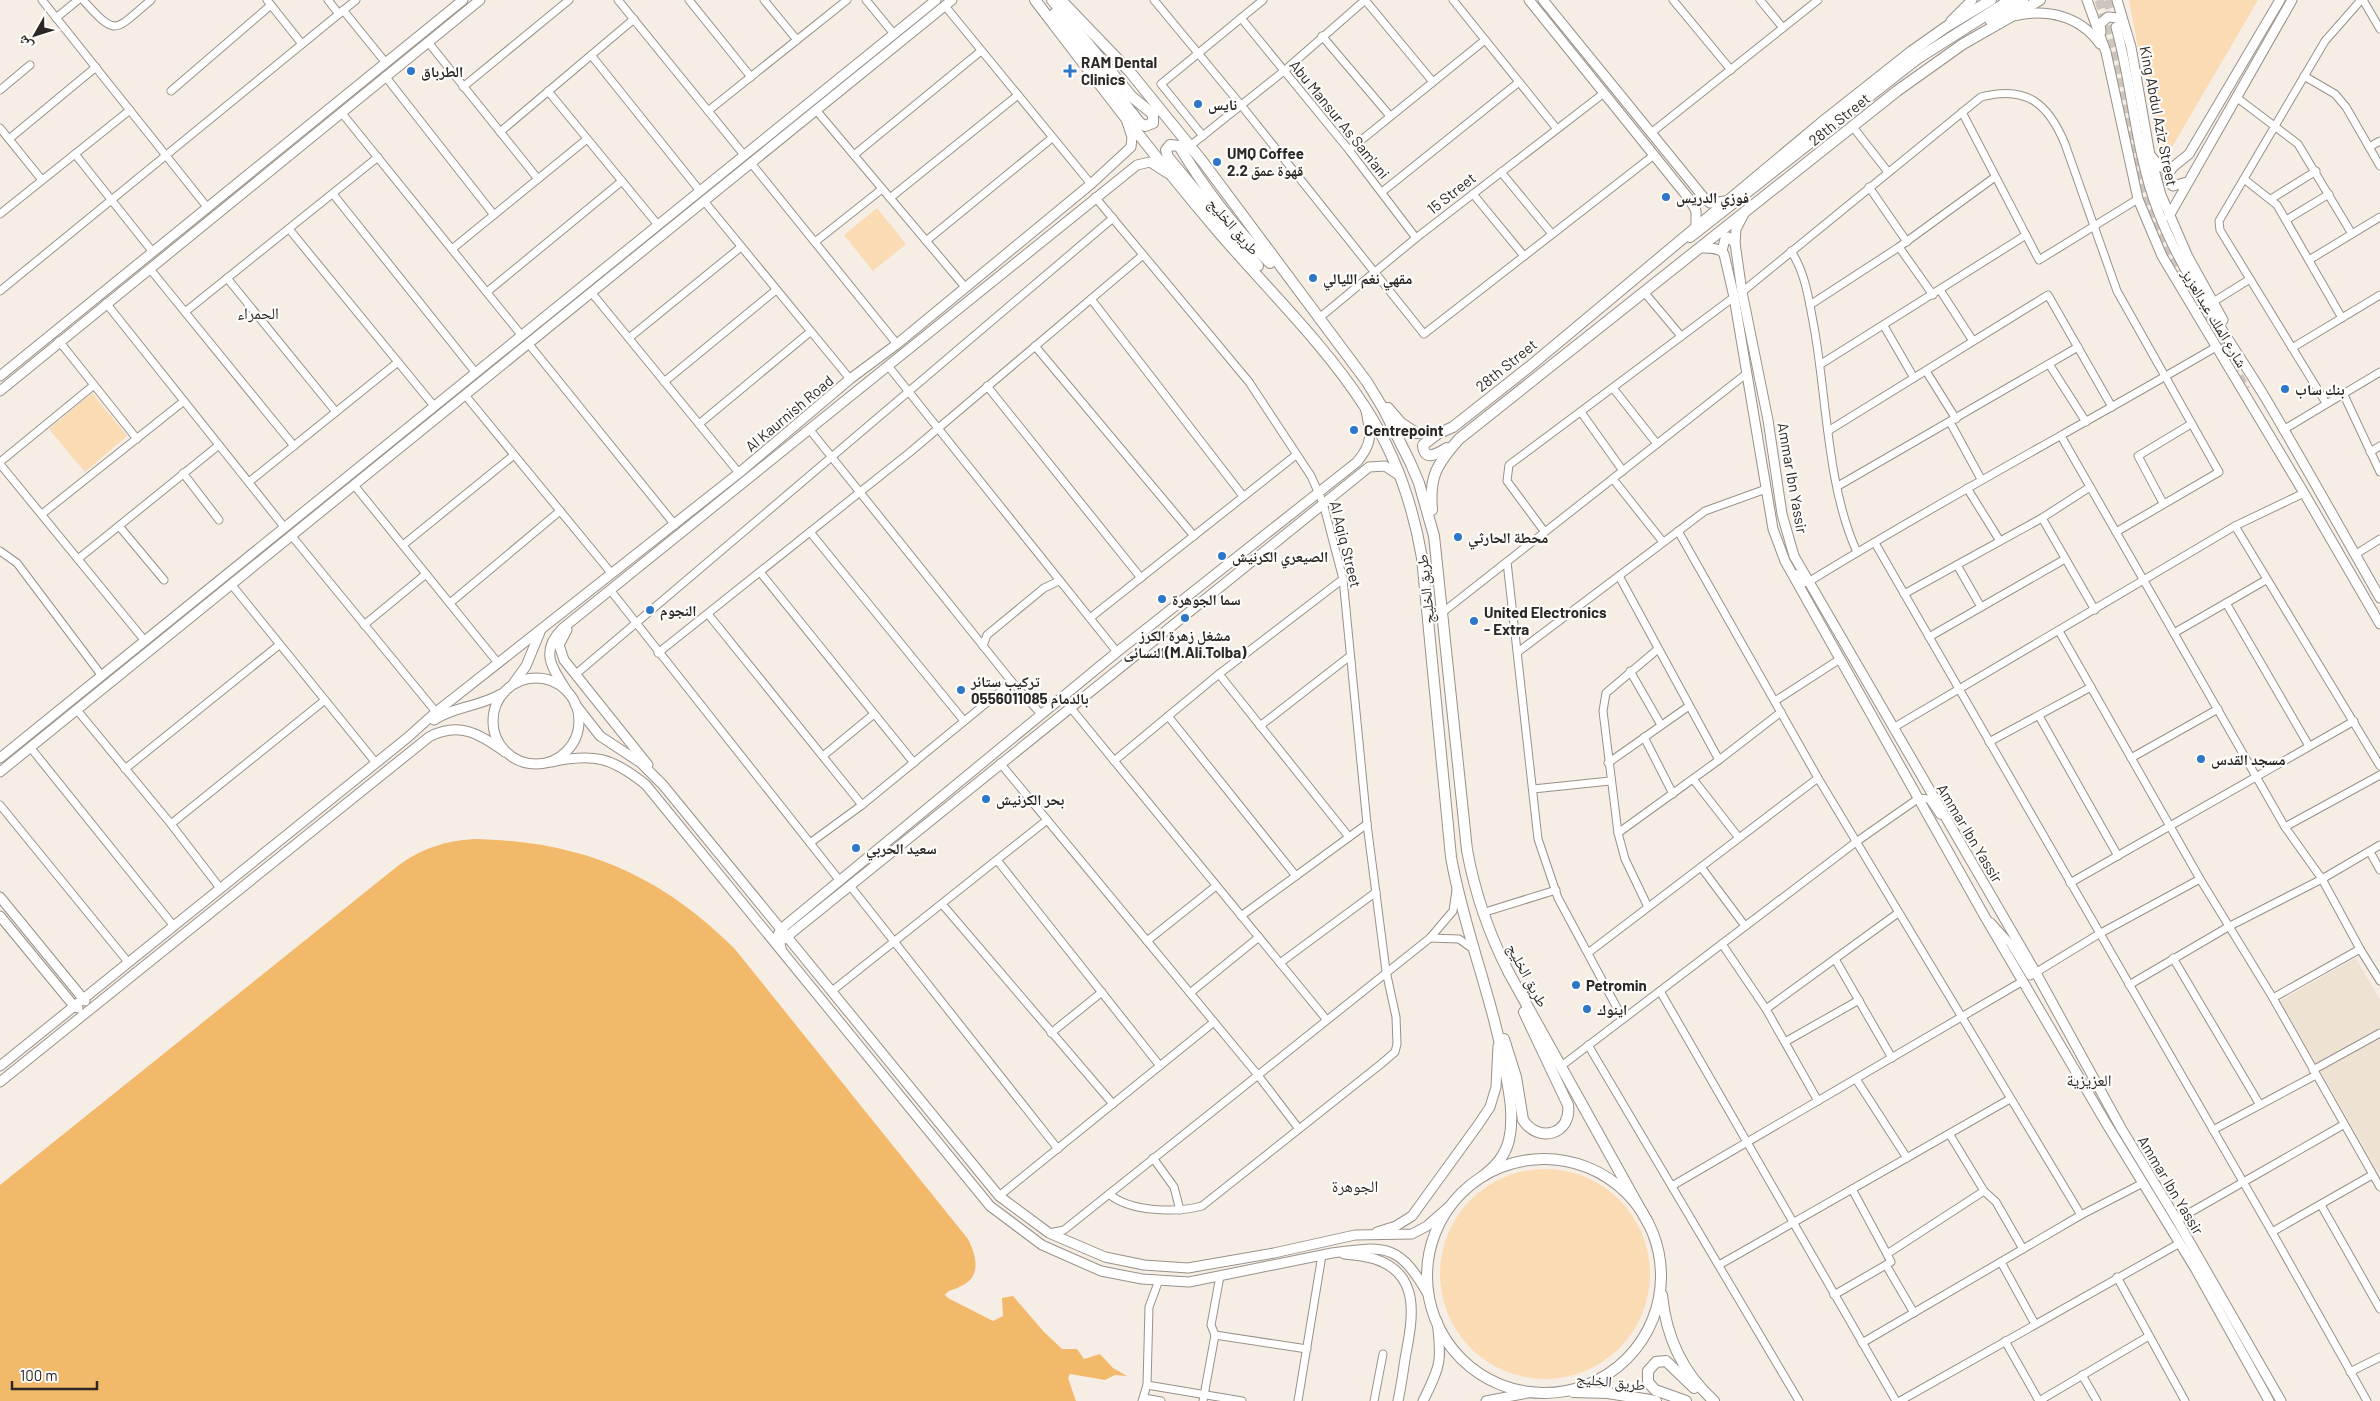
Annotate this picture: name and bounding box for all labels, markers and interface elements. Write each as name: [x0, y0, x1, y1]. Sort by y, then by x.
north arrow: [10, 10, 60, 60]
text: ش: [13, 32, 37, 55]
street label: King Abdul Aziz Street: [2137, 44, 2181, 188]
place label: RAM Dental Clinics: [1081, 53, 1157, 88]
street label: Abu Mansur As Sam'ani: [1287, 56, 1393, 182]
place label: الطرباق: [421, 62, 463, 81]
marker: RAM Dental Clinics: [1063, 64, 1077, 78]
marker: الطرباق: [405, 65, 417, 77]
street label: 28th Street: [1805, 89, 1873, 149]
place label: نايس: [1208, 95, 1237, 114]
marker: نايس: [1192, 98, 1204, 110]
place label: UMQ Coffee 2.2 قهوة عمق: [1227, 144, 1304, 180]
marker: UMQ Coffee 2.2 قهوة عمق: [1211, 156, 1223, 168]
street label: 15 Street: [1423, 168, 1479, 218]
place label: فوزي الدريس: [1676, 188, 1749, 210]
marker: فوزي الدريس: [1660, 191, 1672, 203]
street label: طريق الخليج: [1203, 194, 1264, 260]
street label: شارع الملك عبدالعزيز: [2176, 265, 2251, 372]
place label: مقهي نغم الليالي: [1323, 269, 1412, 291]
marker: مقهي نغم الليالي: [1307, 272, 1319, 284]
district label: الحمراء: [237, 303, 279, 323]
street label: 28th Street: [1472, 335, 1540, 395]
street label: Al Kaurnish Road: [741, 371, 837, 455]
place label: بنك ساب: [2295, 380, 2345, 399]
marker: بنك ساب: [2279, 383, 2291, 395]
place label: Centrepoint: [1364, 421, 1444, 439]
street label: Ammar Ibn Yassir: [1774, 421, 1812, 535]
marker: Centrepoint: [1348, 424, 1360, 436]
street label: Al Aqiq Street: [1327, 499, 1365, 589]
place label: محطة الحارثي: [1468, 528, 1548, 550]
marker: محطة الحارثي: [1452, 531, 1464, 543]
place label: الصيعري الكرنيش: [1232, 547, 1328, 569]
marker: الصيعري الكرنيش: [1216, 550, 1228, 562]
street label: طريق الخليج: [1412, 553, 1440, 625]
place label: سما الجوهرة: [1172, 590, 1241, 608]
marker: سما الجوهرة: [1156, 593, 1168, 605]
place label: النجوم: [660, 601, 697, 621]
place label: United Electronics - Extra: [1484, 603, 1607, 638]
marker: النجوم: [644, 604, 656, 616]
marker: مشغل زهرة الكرز النسائى(M.Ali.Tolba): [1179, 612, 1191, 624]
marker: United Electronics - Extra: [1468, 615, 1480, 627]
place label: مشغل زهرة الكرز النسائى(M.Ali.Tolba): [1124, 626, 1247, 662]
place label: تركيب ستائر بالدمام 0556011085: [970, 672, 1089, 709]
marker: تركيب ستائر بالدمام 0556011085: [955, 684, 967, 696]
place label: مسجد القدس: [2211, 750, 2286, 769]
marker: مسجد القدس: [2195, 753, 2207, 765]
street label: Ammar Ibn Yassir: [1933, 780, 2007, 886]
place label: بحر الكرنيش: [996, 790, 1064, 809]
marker: بحر الكرنيش: [980, 793, 992, 805]
place label: سعيد الحربي: [866, 839, 937, 861]
marker: سعيد الحربي: [850, 842, 862, 854]
street label: طريق الخليج: [1502, 940, 1552, 1011]
place label: Petromin: [1586, 976, 1647, 994]
marker: Petromin: [1570, 979, 1582, 991]
place label: اينوك: [1597, 1000, 1627, 1018]
marker: اينوك: [1581, 1003, 1593, 1015]
district label: العزيزية: [2067, 1070, 2111, 1090]
street label: Ammar Ibn Yassir: [2134, 1132, 2208, 1238]
district label: الجوهرة: [1332, 1176, 1378, 1196]
scale bar: [12, 1358, 98, 1390]
text: 100 m: [20, 1366, 58, 1384]
street label: طريق الخليج: [1575, 1368, 1647, 1396]

